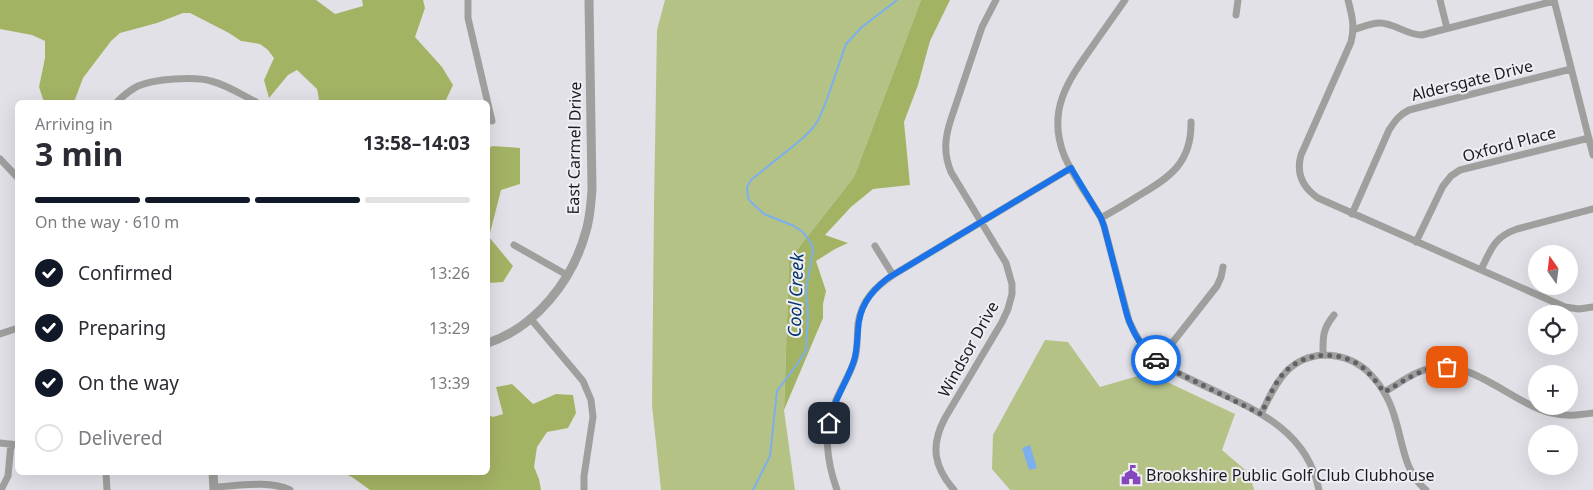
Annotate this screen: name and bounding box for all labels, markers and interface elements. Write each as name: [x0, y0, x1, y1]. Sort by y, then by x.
street label: Aldersgate Drive: [1409, 54, 1535, 106]
street label: East Carmel Drive: [562, 81, 586, 215]
text: Arriving in: [35, 113, 113, 135]
street label: Oxford Place: [1460, 121, 1558, 167]
text: 13:58–14:03: [363, 130, 470, 156]
text: 3 min: [35, 132, 123, 175]
text: On the way · 610 m: [35, 211, 179, 233]
north arrow: [1528, 245, 1578, 295]
map controls: [1528, 245, 1578, 475]
water label: Cool Creek: [782, 251, 809, 338]
icon: check: [35, 259, 63, 287]
text: Confirmed: [78, 260, 173, 286]
text: 13:26: [429, 262, 470, 284]
street label: Windsor Drive: [933, 297, 1003, 401]
button: locate: [1528, 305, 1578, 355]
icon: check: [35, 314, 63, 342]
text: Preparing: [78, 315, 166, 341]
text: 13:29: [429, 317, 470, 339]
courier: [1131, 335, 1181, 385]
icon: car: [1142, 346, 1170, 374]
pin: [1426, 346, 1468, 388]
icon: bag: [1433, 353, 1461, 381]
button: +: [1528, 365, 1578, 415]
icon: check: [35, 369, 63, 397]
text: On the way: [78, 370, 179, 396]
text: 13:39: [429, 372, 470, 394]
pin: [808, 402, 850, 444]
icon: home: [815, 409, 843, 437]
text: Delivered: [78, 425, 163, 451]
button: −: [1528, 425, 1578, 475]
public building icon: Brookshire Public Golf Club Clubhouse: [1120, 464, 1142, 486]
place label: Brookshire Public Golf Club Clubhouse: [1146, 464, 1435, 486]

